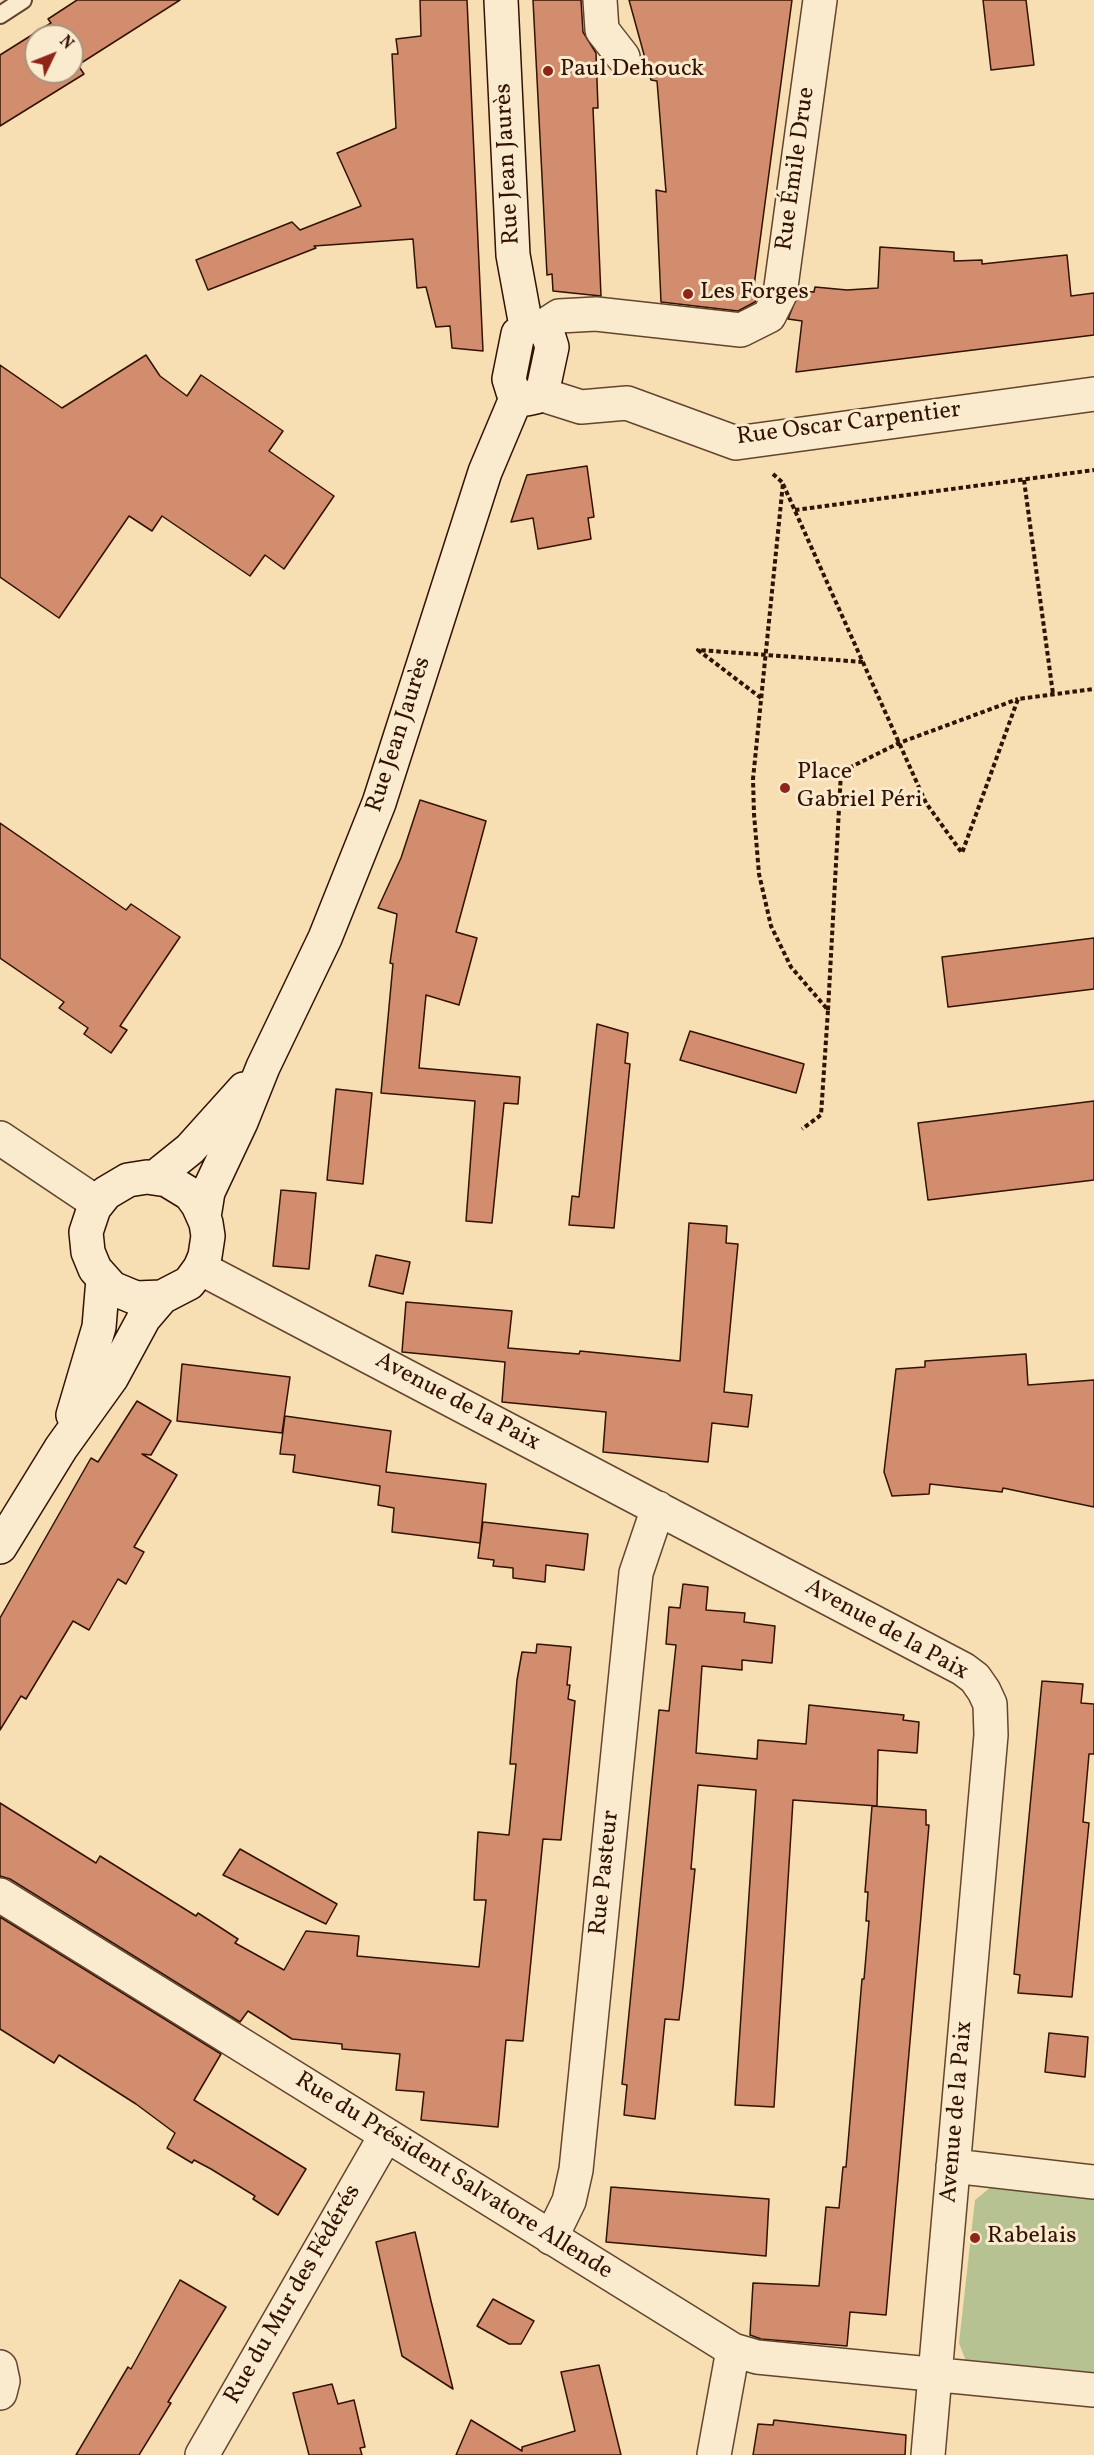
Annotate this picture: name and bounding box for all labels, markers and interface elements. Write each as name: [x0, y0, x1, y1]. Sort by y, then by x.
north arrow: [24, 24, 84, 84]
text: N: [54, 31, 78, 55]
place label: Paul Dehouck: [560, 57, 704, 85]
marker: Paul Dehouck: [541, 64, 555, 78]
street label: Rue Jean Jaurès: [490, 83, 528, 245]
street label: Rue Émile Drue: [771, 85, 823, 253]
place label: Les Forges: [700, 280, 809, 308]
marker: Les Forges: [681, 287, 695, 301]
street label: Rue Oscar Carpentier: [735, 397, 963, 453]
street label: Rue Jean Jaurès: [361, 654, 439, 816]
place label: Place Gabriel Péri: [797, 760, 922, 816]
marker: Place Gabriel Péri: [778, 781, 792, 795]
street label: Avenue de la Paix: [370, 1347, 544, 1459]
street label: Avenue de la Paix: [799, 1574, 973, 1688]
street label: Rue Pasteur: [585, 1809, 627, 1937]
street label: Avenue de la Paix: [936, 2020, 980, 2204]
street label: Rue du Président Salvatore Allende: [289, 2067, 617, 2287]
street label: Rue du Mur des Fédérés: [219, 2180, 369, 2410]
place label: Rabelais: [987, 2224, 1076, 2252]
marker: Rabelais: [968, 2231, 982, 2245]

